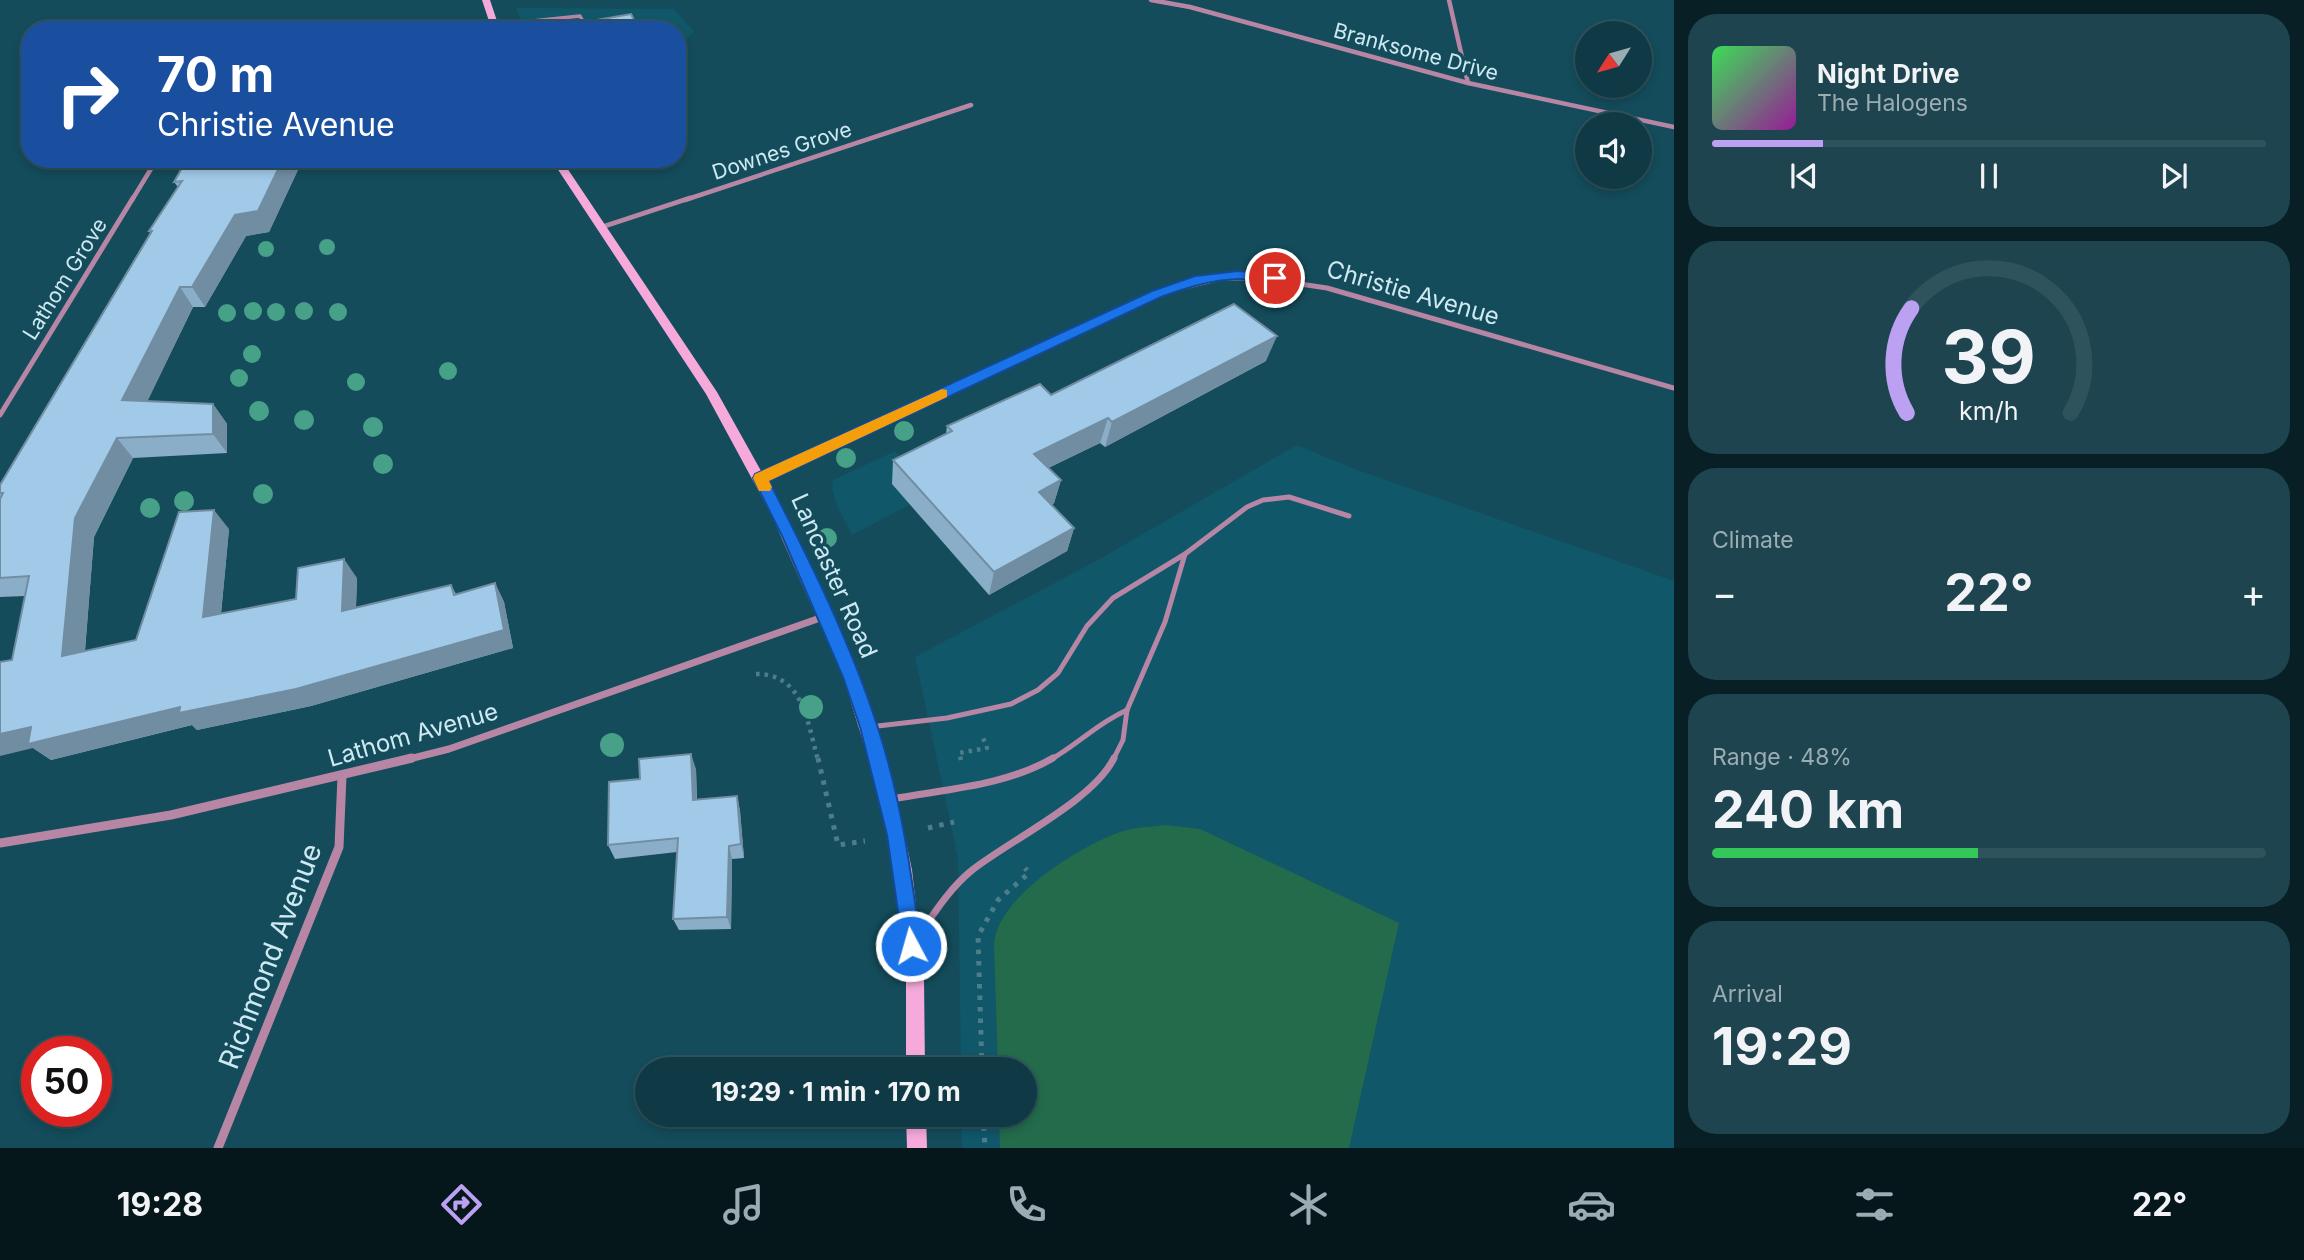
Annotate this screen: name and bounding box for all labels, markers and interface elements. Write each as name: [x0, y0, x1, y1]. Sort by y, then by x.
street label: Branksome Drive: [1331, 17, 1501, 86]
north arrow: [1575, 21, 1652, 98]
map controls: [1575, 21, 1652, 189]
text: 70 m: [157, 45, 274, 104]
icon: right: [42, 49, 133, 140]
text: Night Drive: [1817, 58, 1959, 89]
text: The Halogens: [1817, 89, 1968, 117]
text: Christie Avenue: [157, 105, 395, 144]
button: sound: [1575, 112, 1652, 189]
street label: Downes Grove: [709, 116, 855, 185]
icon: previous: [1785, 157, 1823, 195]
icon: pause: [1970, 157, 2008, 195]
icon: next: [2155, 157, 2193, 195]
street label: Lathom Grove: [17, 213, 112, 344]
pin: [1245, 248, 1305, 308]
street label: Christie Avenue: [1323, 254, 1503, 331]
icon: arrive: [1256, 259, 1294, 297]
text: 39: [1942, 313, 2036, 402]
text: km/h: [1959, 396, 2019, 426]
street label: Lancaster Road: [785, 489, 884, 662]
text: Climate: [1712, 526, 1794, 554]
text: 22°: [1944, 561, 2034, 624]
text: −: [1712, 570, 1737, 616]
text: +: [2241, 570, 2266, 616]
street label: Lathom Avenue: [324, 696, 501, 773]
text: Range · 48%: [1712, 743, 1852, 771]
text: 240 km: [1712, 778, 1904, 841]
street label: Richmond Avenue: [211, 839, 329, 1073]
position arrow: [874, 909, 948, 983]
text: Arrival: [1712, 980, 1783, 1008]
text: 19:29: [1712, 1015, 1852, 1078]
speed limit sign: 50: [21, 1036, 112, 1127]
text: 19:29 · 1 min · 170 m: [711, 1076, 961, 1107]
icon: directions: [437, 1180, 486, 1229]
icon: music: [719, 1180, 768, 1229]
icon: phone: [1002, 1180, 1051, 1229]
icon: climate: [1284, 1180, 1333, 1229]
icon: car: [1567, 1180, 1616, 1229]
icon: filters: [1850, 1180, 1899, 1229]
text: 19:28: [117, 1185, 203, 1224]
text: 22°: [2132, 1185, 2187, 1224]

